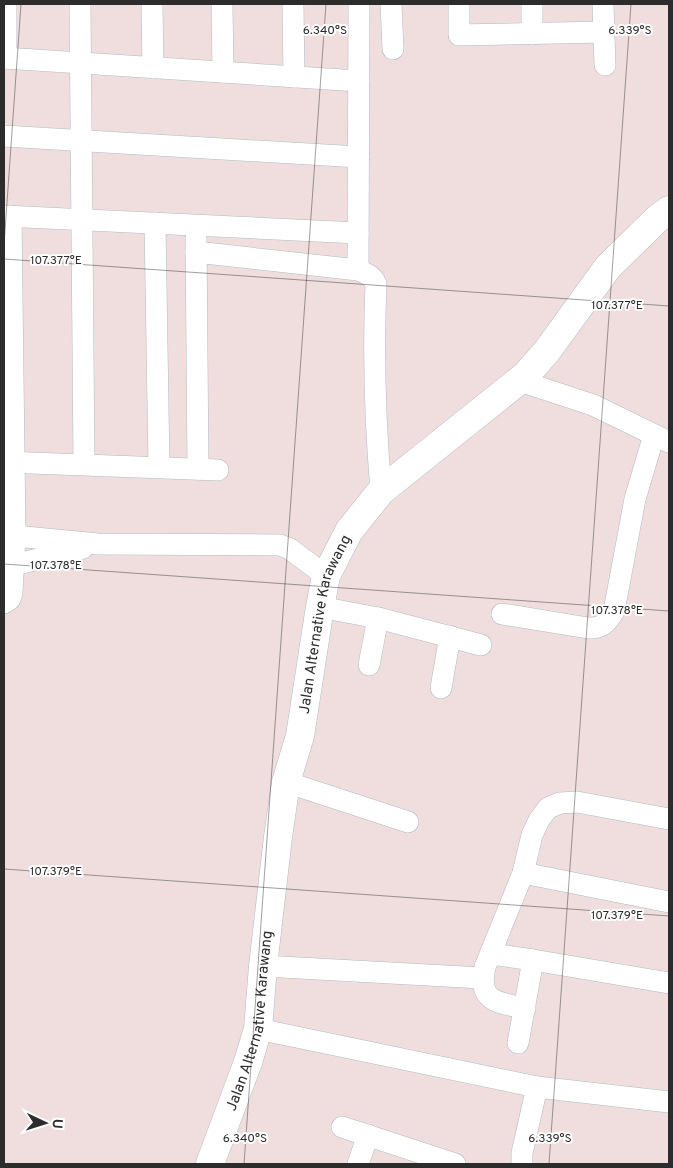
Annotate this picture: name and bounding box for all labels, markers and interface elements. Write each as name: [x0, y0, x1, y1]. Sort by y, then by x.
text: 6.340°S: [303, 23, 347, 39]
text: 6.339°S: [608, 23, 652, 39]
text: 107.377°E: [30, 253, 82, 269]
text: 107.377°E: [591, 298, 643, 314]
street label: Jalan Alternative Karawang: [296, 532, 356, 715]
text: 107.378°E: [30, 558, 82, 574]
text: 107.378°E: [591, 603, 643, 619]
text: 107.379°E: [30, 864, 82, 880]
text: 107.379°E: [591, 908, 643, 924]
street label: Jalan Alternative Karawang: [223, 930, 278, 1114]
north arrow: [20, 1098, 70, 1148]
text: U: [48, 1118, 65, 1129]
text: 6.340°S: [223, 1131, 267, 1147]
text: 6.339°S: [528, 1131, 572, 1147]

